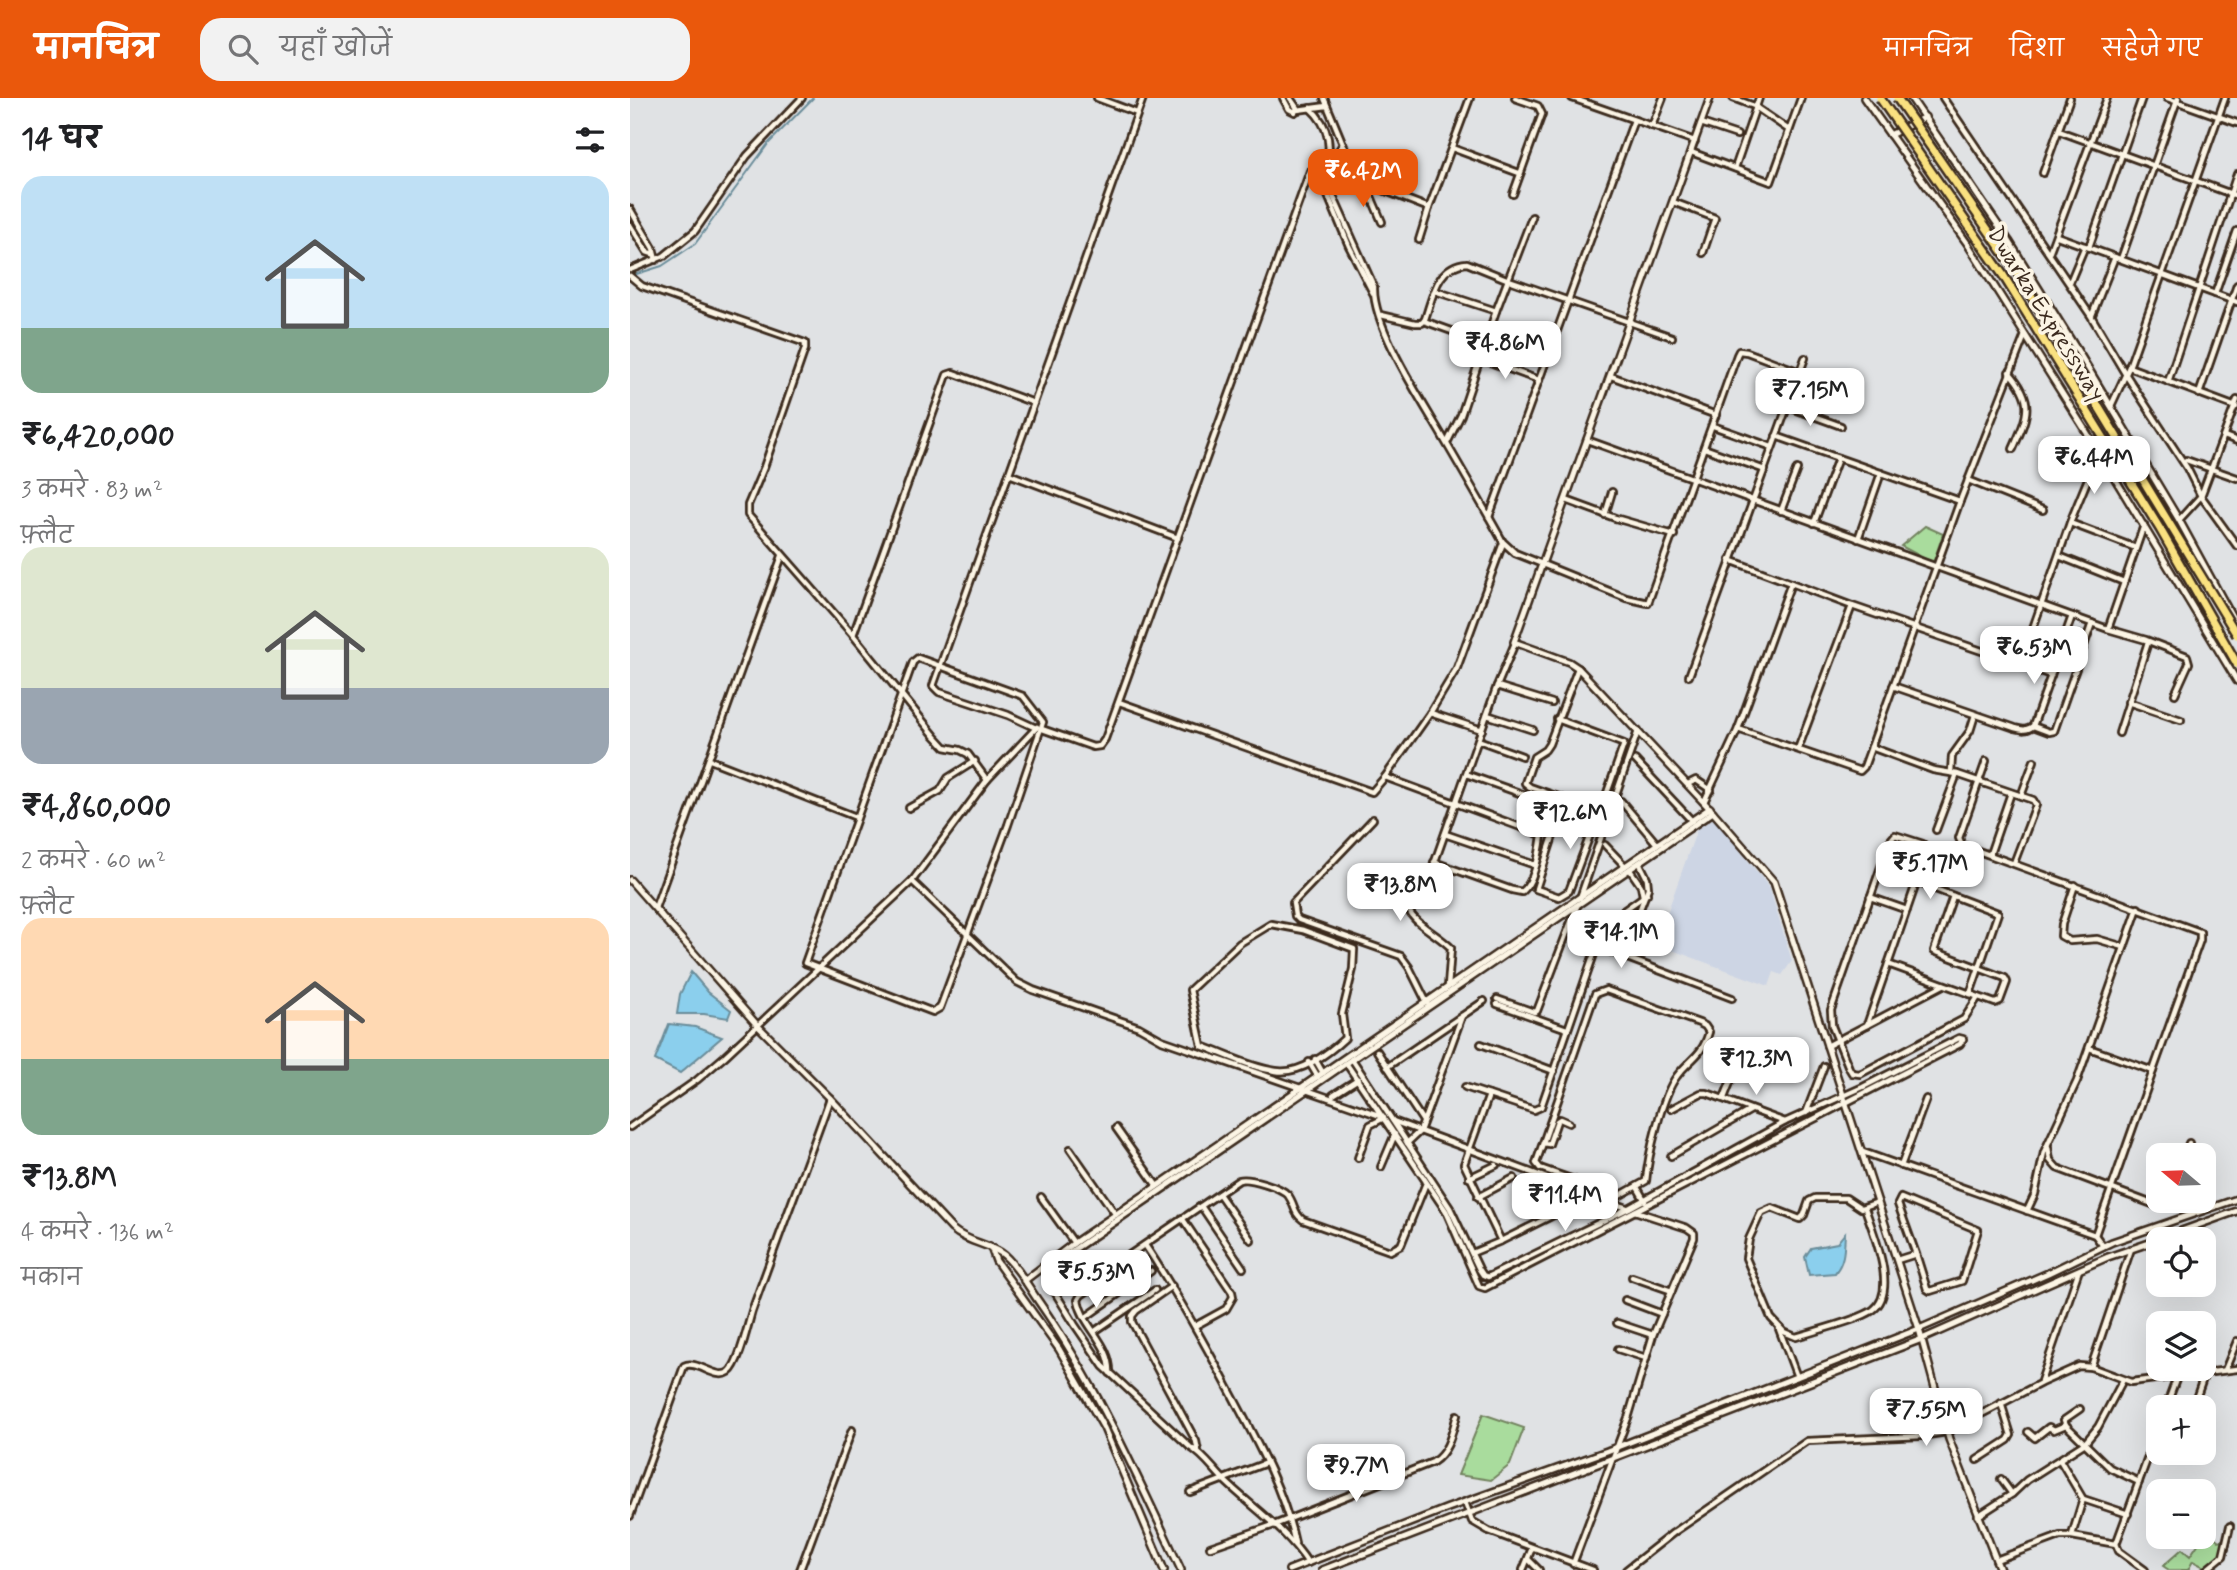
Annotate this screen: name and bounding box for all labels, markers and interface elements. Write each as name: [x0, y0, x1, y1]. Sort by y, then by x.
search box: [200, 18, 690, 81]
text: मानचित्र: [35, 27, 158, 71]
icon: search: [224, 30, 262, 68]
text: यहाँ खोजें: [280, 32, 392, 66]
text: मानचित्र: [1884, 34, 1972, 65]
text: दिशा: [2010, 34, 2064, 65]
text: सहेजे गए: [2102, 34, 2202, 65]
text: 14 घर: [21, 120, 101, 159]
icon: filters: [571, 121, 609, 159]
pin: ₹6.42M: [1306, 150, 1420, 209]
text: ₹6.42M: [1324, 157, 1402, 187]
icon: home: [252, 221, 378, 347]
street label: Dwarka Expressway: [1980, 221, 2111, 407]
pin: ₹4.86M: [1448, 322, 1562, 381]
text: ₹4.86M: [1465, 329, 1545, 359]
pin: ₹7.15M: [1753, 368, 1867, 428]
text: ₹7.15M: [1771, 376, 1849, 406]
text: ₹6,420,000: [21, 417, 175, 456]
pin: ₹6.44M: [2037, 436, 2151, 496]
text: ₹6.44M: [2054, 444, 2134, 474]
text: 3 कमरे · 83 m²: [21, 476, 163, 506]
text: फ़्लैट: [21, 522, 73, 552]
icon: home: [252, 592, 378, 718]
pin: ₹6.53M: [1977, 626, 2091, 686]
text: ₹6.53M: [1996, 634, 2072, 664]
text: ₹4,860,000: [21, 788, 171, 827]
pin: ₹12.6M: [1513, 792, 1627, 851]
text: ₹12.6M: [1533, 799, 1607, 829]
pin: ₹5.17M: [1873, 842, 1987, 901]
text: 2 कमरे · 60 m²: [21, 847, 166, 877]
text: ₹5.17M: [1892, 849, 1968, 879]
pin: ₹13.8M: [1343, 864, 1457, 923]
text: ₹13.8M: [1363, 871, 1437, 901]
text: फ़्लैट: [21, 893, 73, 923]
pin: ₹14.1M: [1564, 910, 1678, 970]
text: ₹14.1M: [1583, 918, 1659, 948]
icon: home: [252, 963, 378, 1089]
pin: ₹12.3M: [1699, 1038, 1813, 1097]
text: ₹12.3M: [1719, 1045, 1793, 1075]
north arrow: [2146, 1143, 2216, 1213]
map controls: [2146, 1143, 2216, 1549]
text: ₹13.8M: [21, 1159, 117, 1198]
pin: ₹11.4M: [1508, 1174, 1622, 1233]
text: ₹11.4M: [1528, 1181, 1602, 1211]
text: 4 कमरे · 136 m²: [21, 1218, 174, 1248]
button: locate: [2146, 1227, 2216, 1297]
pin: ₹5.53M: [1039, 1250, 1153, 1310]
text: ₹5.53M: [1057, 1258, 1135, 1288]
text: मकान: [21, 1264, 82, 1294]
button: layers: [2146, 1311, 2216, 1381]
pin: ₹7.55M: [1869, 1388, 1983, 1448]
button: +: [2146, 1395, 2216, 1465]
text: ₹7.55M: [1886, 1396, 1966, 1426]
pin: ₹9.7M: [1307, 1444, 1405, 1504]
text: ₹9.7M: [1323, 1452, 1389, 1482]
button: −: [2146, 1479, 2216, 1549]

